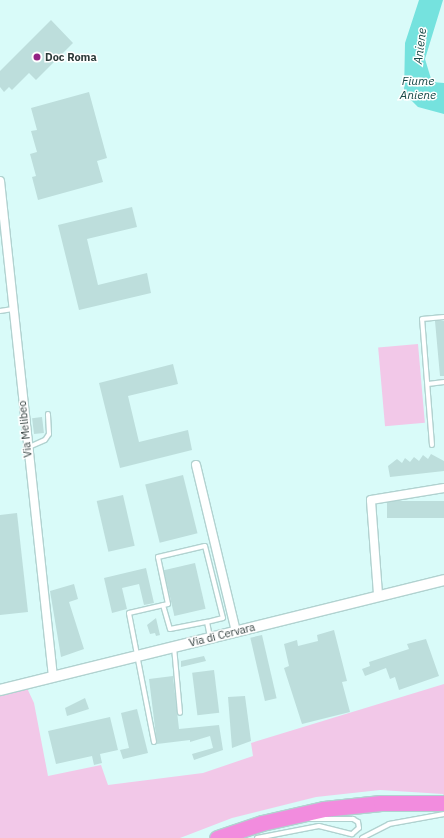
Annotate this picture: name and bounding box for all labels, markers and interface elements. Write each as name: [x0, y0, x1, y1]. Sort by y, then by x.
water label: Aniene: [411, 27, 429, 65]
place label: Doc Roma: [45, 50, 97, 64]
marker: Doc Roma: [32, 52, 42, 62]
water label: Fiume Aniene: [400, 74, 436, 102]
street label: Via Melibeo: [15, 400, 35, 458]
street label: Via di Cervara: [188, 620, 256, 650]

